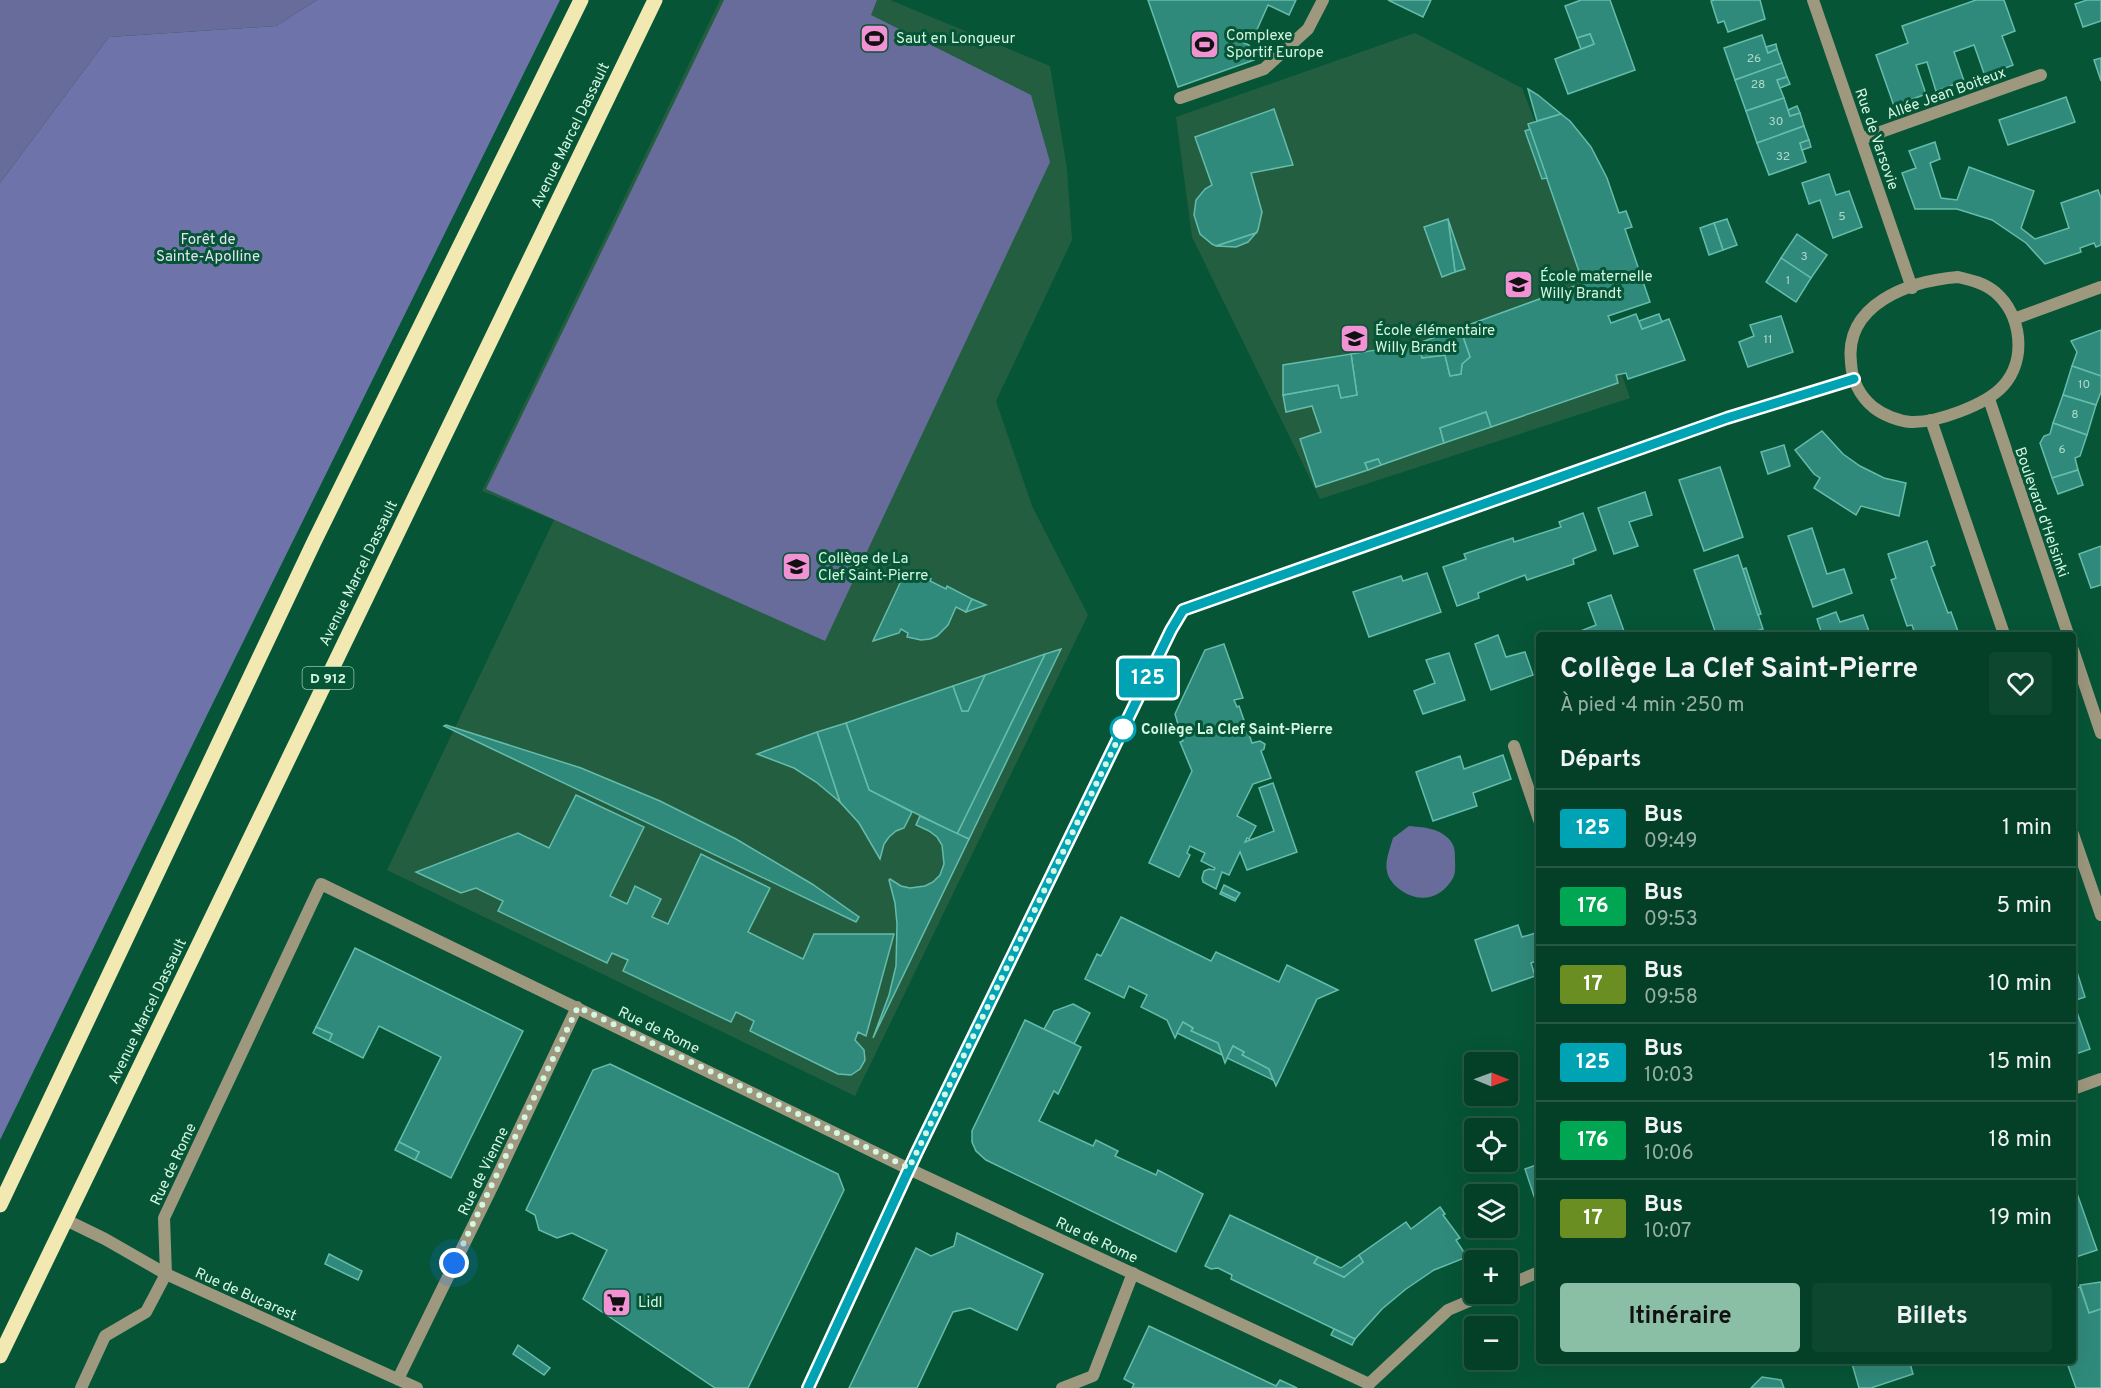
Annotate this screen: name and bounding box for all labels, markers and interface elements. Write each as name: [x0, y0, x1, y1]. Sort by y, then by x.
sports icon: Saut en Longueur: [859, 22, 891, 54]
place label: Complexe Sportif Europe: [1226, 27, 1324, 63]
sports icon: Complexe Sportif Europe: [1189, 28, 1221, 60]
place label: Saut en Longueur: [896, 30, 1015, 49]
house number: 26: [1747, 51, 1761, 67]
street label: Avenue Marcel Dassault: [528, 60, 615, 212]
street label: Allée Jean Boiteux: [1884, 64, 2009, 125]
house number: 28: [1751, 77, 1765, 93]
street label: Rue de Varsovie: [1849, 86, 1902, 193]
house number: 30: [1769, 114, 1783, 130]
house number: 32: [1776, 149, 1790, 165]
house number: 5: [1838, 209, 1846, 225]
park label: Forêt de Sainte-Apolline: [156, 231, 260, 267]
house number: 3: [1800, 249, 1808, 265]
place label: École maternelle Willy Brandt: [1540, 267, 1653, 304]
school or university icon: École maternelle Willy Brandt: [1503, 269, 1535, 301]
house number: 1: [1786, 273, 1790, 289]
place label: École élémentaire Willy Brandt: [1375, 321, 1495, 358]
school or university icon: École élémentaire Willy Brandt: [1338, 323, 1370, 355]
house number: 11: [1764, 332, 1772, 348]
house number: 10: [2078, 377, 2090, 393]
house number: 8: [2071, 407, 2079, 423]
house number: 6: [2058, 442, 2066, 458]
street label: Boulevard d'Helsinki: [2009, 445, 2072, 580]
street label: Avenue Marcel Dassault: [316, 498, 403, 650]
place label: Collège de La Clef Saint-Pierre: [818, 550, 928, 586]
school or university icon: Collège de La Clef Saint-Pierre: [781, 551, 813, 583]
text: Collège La Clef Saint-Pierre: [1560, 652, 1918, 688]
button: heart: [1989, 652, 2052, 715]
line badge: 125: [1114, 658, 1182, 698]
text: 125: [1131, 665, 1165, 692]
road number: D 912: [302, 667, 354, 689]
text: À pied · 4 min · 250 m: [1560, 693, 1745, 719]
marker: Collège La Clef Saint-Pierre: [1110, 716, 1136, 742]
place label: Collège La Clef Saint-Pierre: [1141, 721, 1333, 740]
text: Départs: [1560, 747, 1641, 774]
text: Bus: [1644, 802, 1683, 829]
text: 125: [1576, 815, 1610, 842]
text: 1 min: [2002, 815, 2052, 842]
text: 09:49: [1644, 829, 1697, 855]
text: Bus: [1644, 880, 1683, 907]
text: 176: [1577, 893, 1609, 920]
text: 5 min: [1997, 893, 2052, 920]
text: 09:53: [1644, 907, 1698, 933]
street label: Avenue Marcel Dassault: [105, 936, 192, 1088]
text: Bus: [1644, 958, 1683, 985]
text: 17: [1583, 971, 1603, 998]
text: 10 min: [1988, 971, 2052, 998]
text: 09:58: [1644, 985, 1698, 1011]
street label: Rue de Rome: [614, 1003, 702, 1059]
text: Bus: [1644, 1036, 1683, 1063]
text: 125: [1576, 1049, 1610, 1076]
text: 15 min: [1988, 1049, 2052, 1076]
north arrow: [1464, 1052, 1518, 1106]
map controls: [1464, 1052, 1518, 1370]
text: 10:03: [1644, 1063, 1694, 1089]
text: Bus: [1644, 1114, 1683, 1141]
button: locate: [1464, 1118, 1518, 1172]
street label: Rue de Rome: [147, 1120, 202, 1209]
street label: Rue de Vienne: [455, 1124, 514, 1219]
text: 176: [1577, 1127, 1609, 1154]
text: 18 min: [1989, 1127, 2052, 1154]
text: 10:06: [1644, 1141, 1694, 1167]
button: layers: [1464, 1184, 1518, 1238]
text: Bus: [1644, 1192, 1683, 1219]
text: 17: [1583, 1205, 1603, 1232]
text: 19 min: [1989, 1205, 2052, 1232]
street label: Rue de Rome: [1052, 1214, 1141, 1269]
text: 10:07: [1644, 1219, 1691, 1245]
your location: [439, 1248, 469, 1278]
button: +: [1464, 1250, 1518, 1304]
street label: Rue de Bucarest: [192, 1264, 299, 1326]
button: Itinéraire: [1560, 1283, 1800, 1352]
button: Billets: [1812, 1283, 2052, 1352]
supermarket icon: Lidl: [601, 1286, 633, 1318]
place label: Lidl: [638, 1294, 663, 1313]
button: −: [1464, 1316, 1518, 1370]

